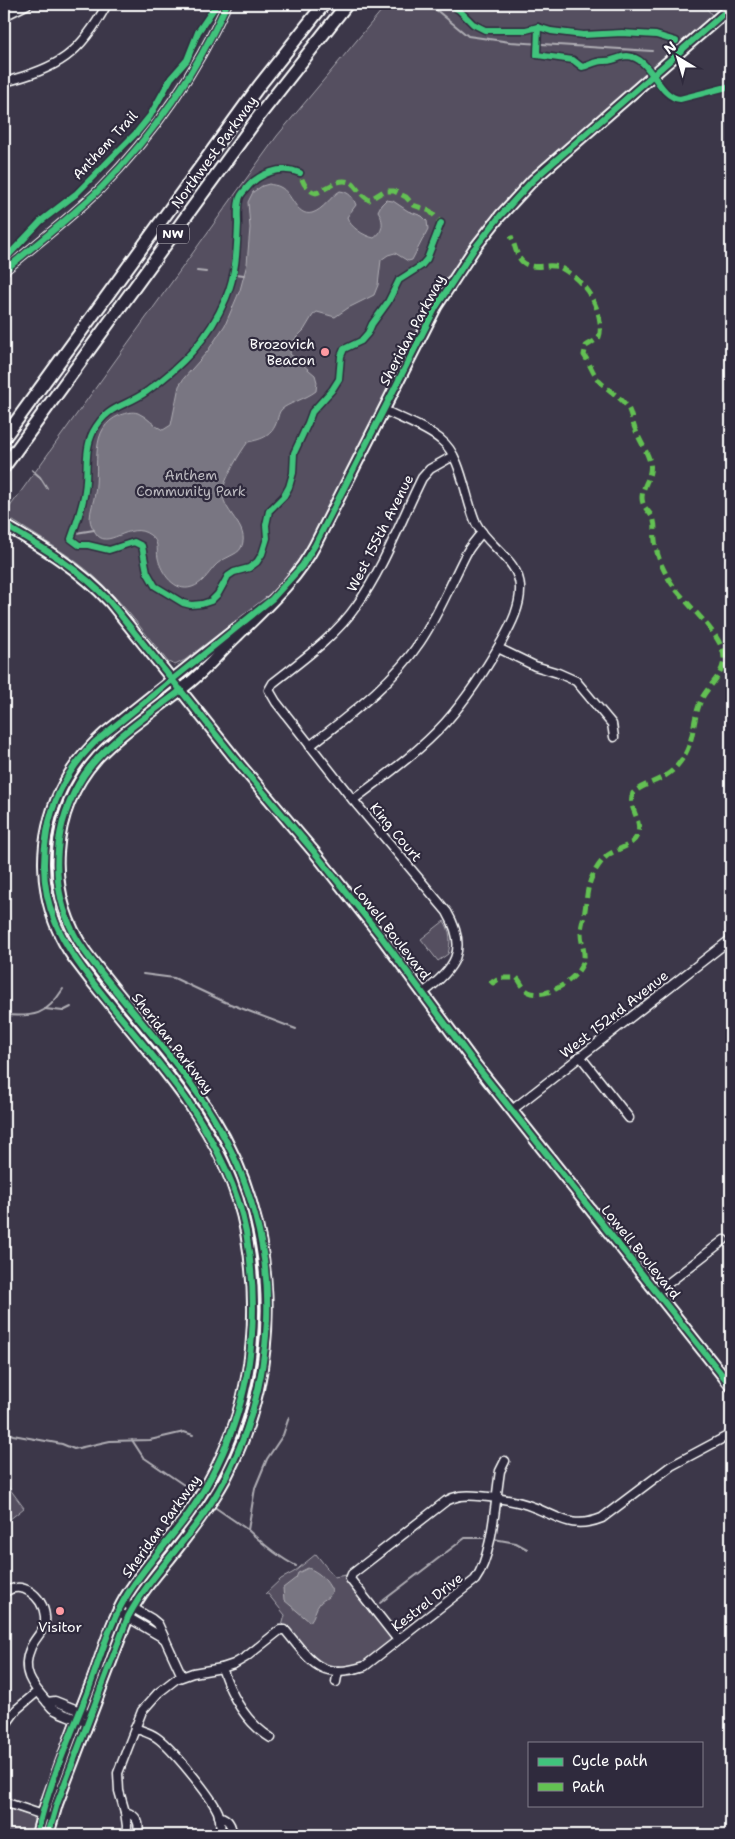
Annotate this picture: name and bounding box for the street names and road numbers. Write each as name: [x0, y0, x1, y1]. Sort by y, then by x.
street label: Northwest Parkway: [167, 92, 261, 212]
street label: Anthem Trail: [69, 106, 142, 183]
road number: NW: [157, 224, 189, 243]
street label: Sheridan Parkway: [375, 271, 449, 389]
street label: West 155th Avenue: [343, 471, 417, 595]
street label: King Court: [366, 799, 426, 865]
street label: Lowell Boulevard: [349, 881, 435, 983]
street label: West 152nd Avenue: [556, 966, 672, 1062]
street label: Sheridan Parkway: [128, 989, 218, 1097]
street label: Lowell Boulevard: [598, 1201, 685, 1303]
street label: Sheridan Parkway: [118, 1471, 204, 1581]
street label: Kestrel Drive: [388, 1568, 466, 1636]

